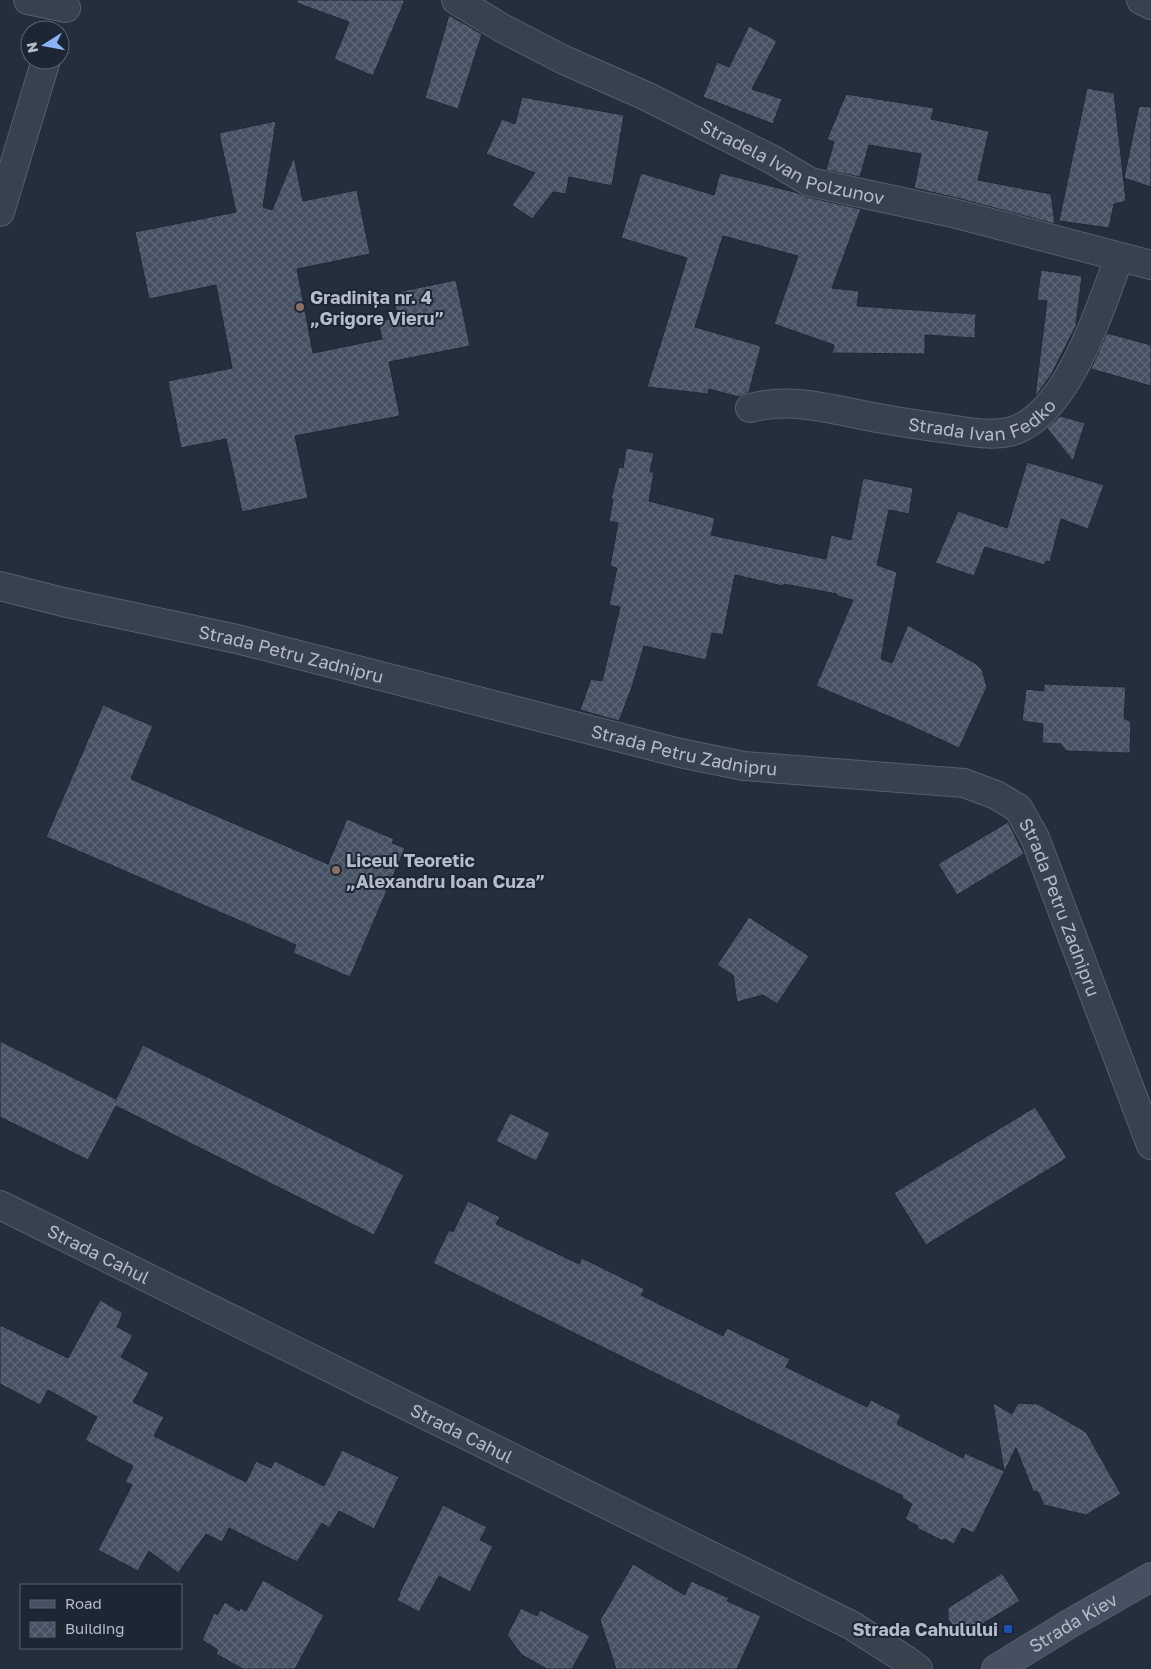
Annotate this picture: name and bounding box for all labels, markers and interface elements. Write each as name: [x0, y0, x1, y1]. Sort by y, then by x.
north arrow: [20, 20, 70, 70]
text: N: [22, 41, 41, 54]
street label: Stradela Ivan Polzunov: [697, 114, 886, 209]
place label: Gradinița nr. 4 „Grigore Vieru”: [310, 286, 444, 329]
marker: Gradinița nr. 4 „Grigore Vieru”: [294, 301, 306, 313]
street label: Strada Ivan Fedko: [907, 394, 1060, 445]
street label: Strada Petru Zadnipru: [197, 620, 386, 687]
street label: Strada Petru Zadnipru: [589, 720, 778, 780]
street label: Strada Petru Zadnipru: [1015, 814, 1105, 999]
place label: Liceul Teoretic „Alexandru Ioan Cuza”: [346, 849, 545, 892]
marker: Liceul Teoretic „Alexandru Ioan Cuza”: [330, 864, 342, 876]
street label: Strada Cahul: [44, 1219, 154, 1288]
street label: Strada Cahul: [407, 1398, 517, 1468]
legend: [20, 1584, 182, 1649]
street label: Strada Kiev: [1025, 1588, 1121, 1657]
text: Road: [65, 1594, 102, 1612]
place label: Strada Cahulului: [852, 1618, 998, 1640]
text: Building: [65, 1619, 125, 1637]
marker: Strada Cahulului: [1002, 1623, 1014, 1635]

